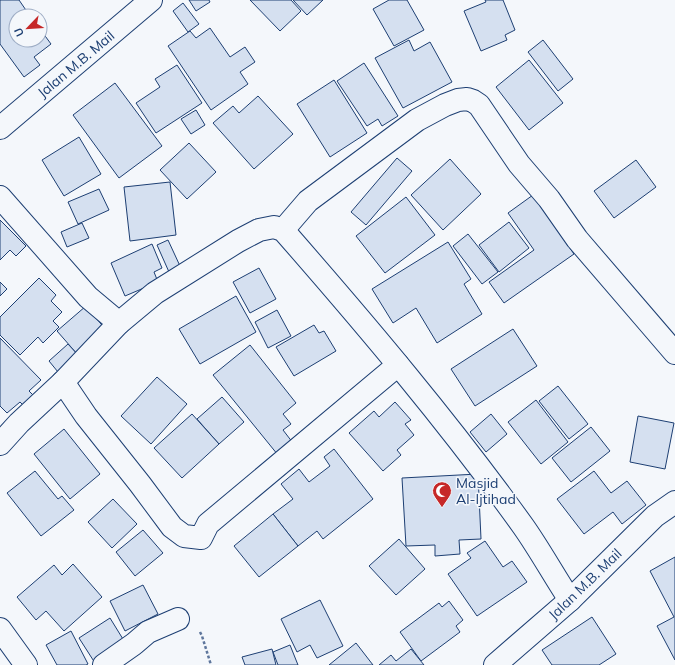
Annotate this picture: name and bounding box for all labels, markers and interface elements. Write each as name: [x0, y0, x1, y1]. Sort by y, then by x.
north arrow: [8, 8, 48, 48]
text: U: [11, 26, 27, 39]
street label: Jalan M.B. Mail: [34, 27, 118, 101]
place label: Masjid Al-Ijtihad: [456, 474, 516, 508]
mosque icon: Masjid Al-Ijtihad: [431, 480, 453, 508]
street label: Jalan M.B. Mail: [545, 544, 625, 624]

